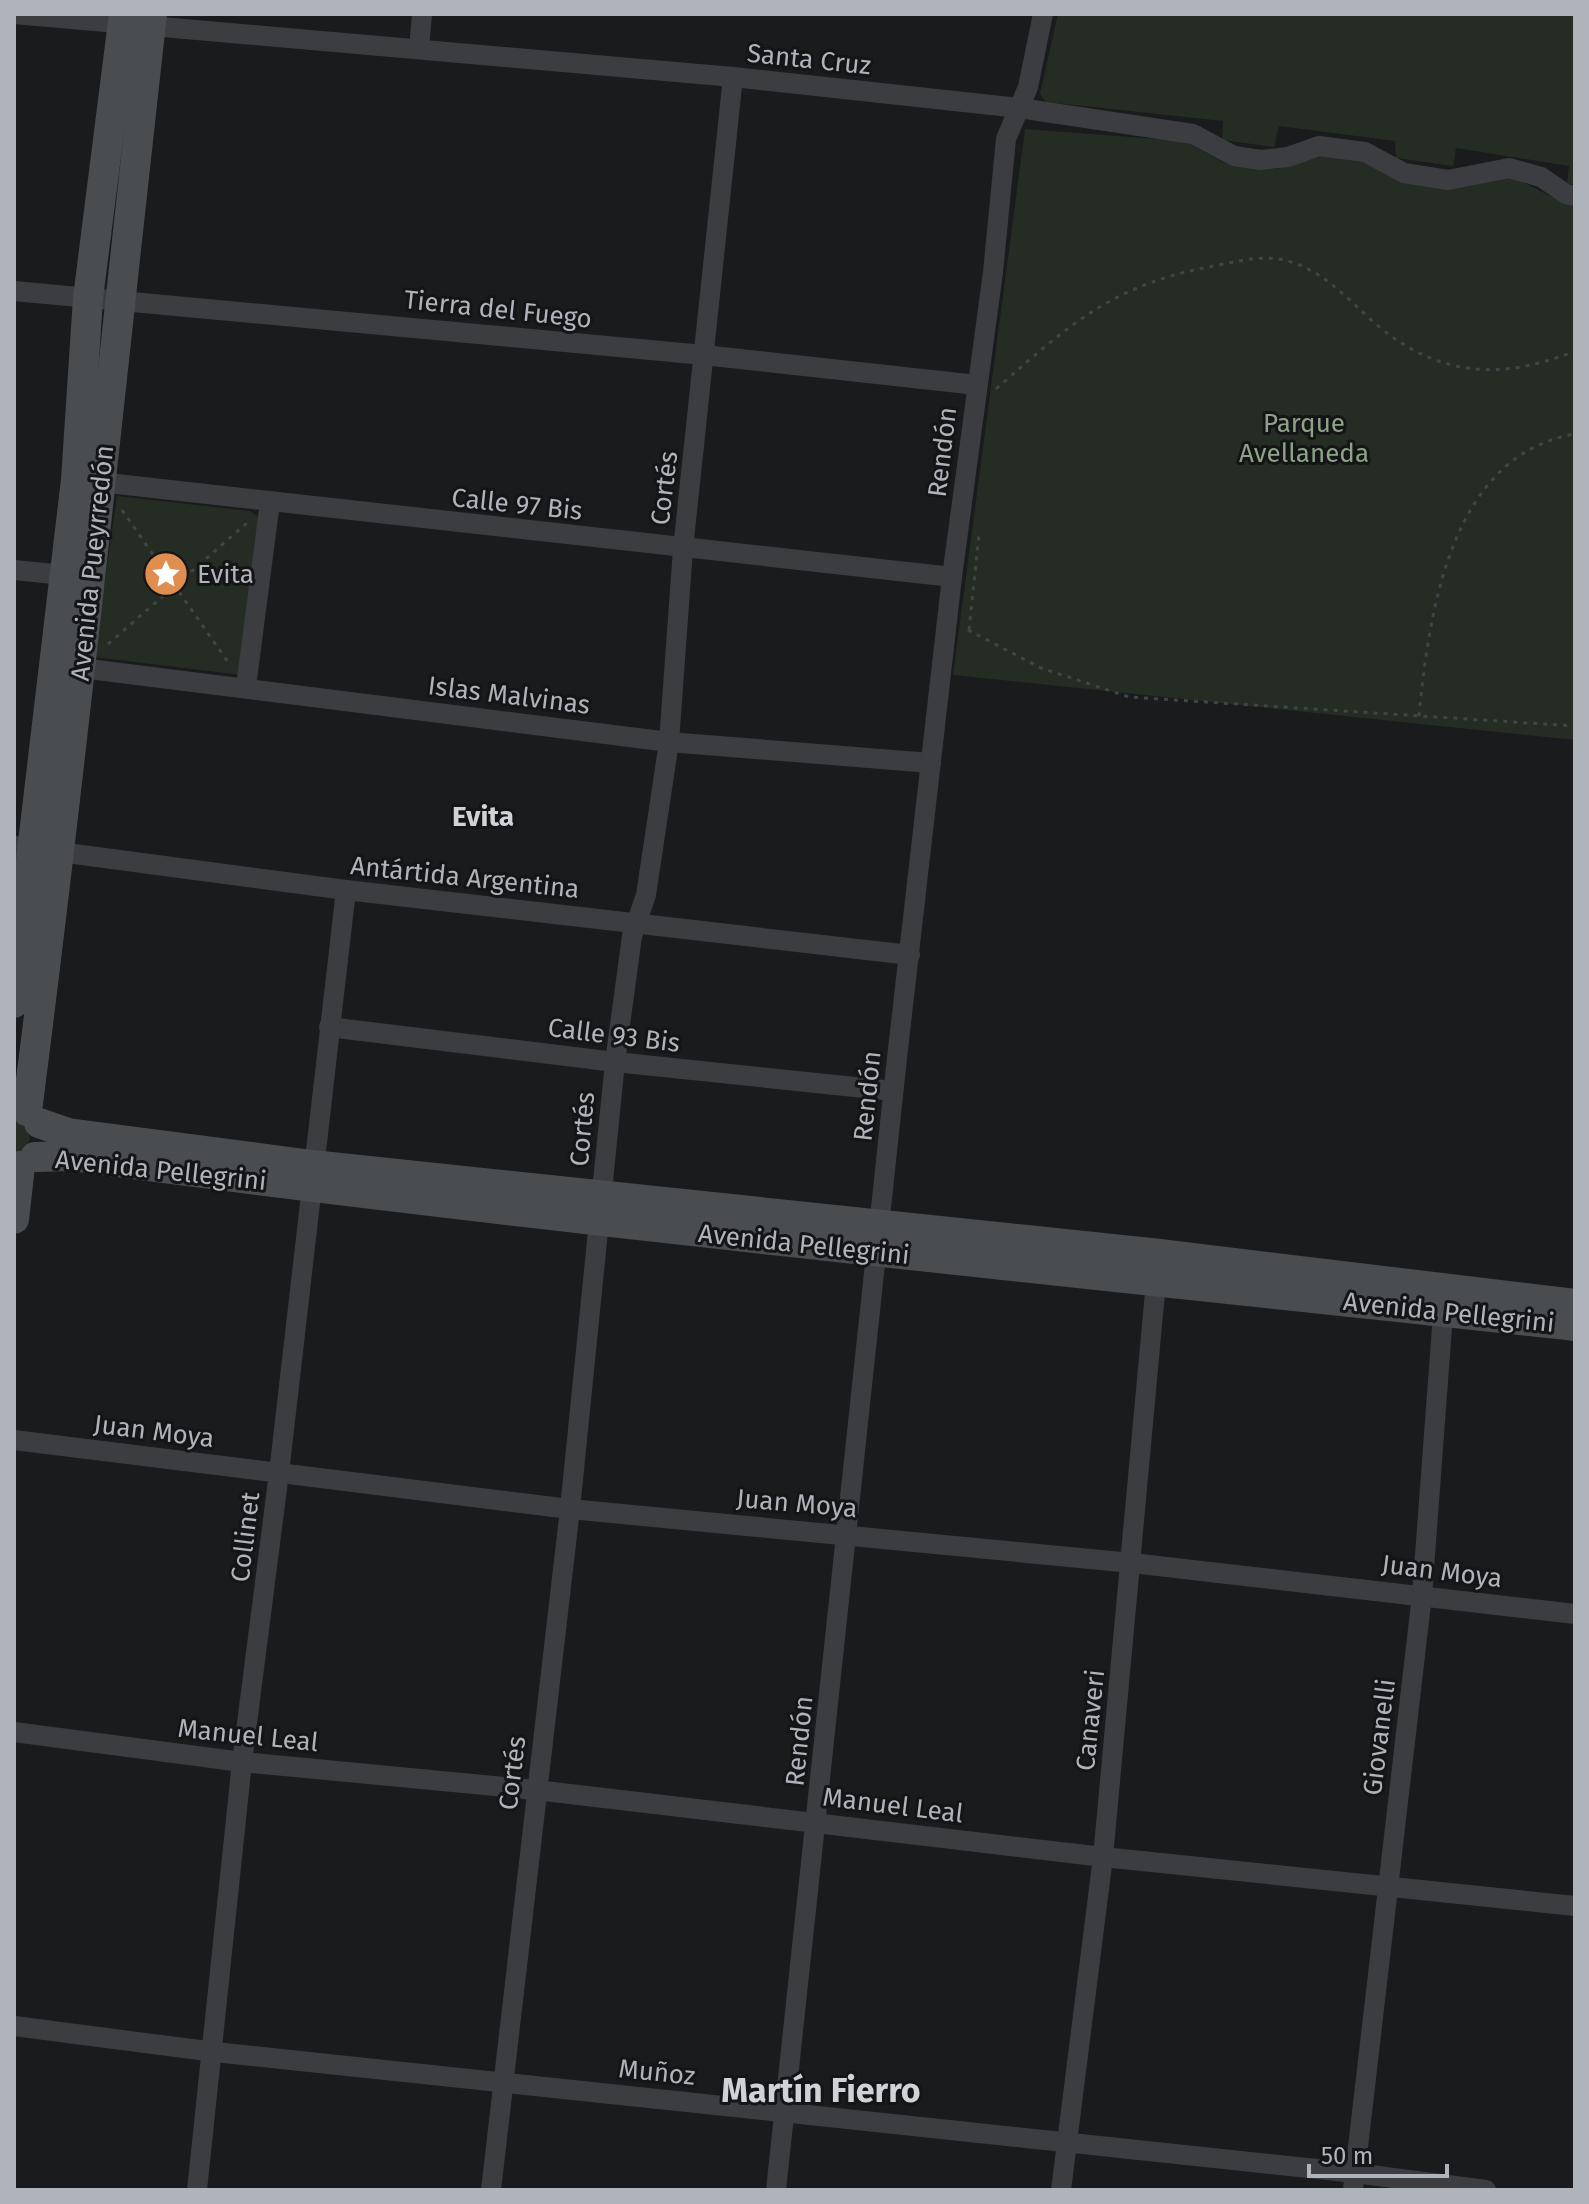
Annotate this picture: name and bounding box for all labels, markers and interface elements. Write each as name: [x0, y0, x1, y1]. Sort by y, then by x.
street label: Santa Cruz: [745, 38, 872, 81]
street label: Tierra del Fuego: [402, 284, 593, 335]
street label: Rendón: [922, 405, 963, 499]
park label: Parque Avellaneda: [1239, 408, 1369, 469]
street label: Avenida Pueyrredón: [65, 444, 120, 682]
street label: Cortés: [645, 449, 684, 527]
street label: Calle 97 Bis: [450, 482, 584, 527]
place icon: Evita: [142, 550, 190, 598]
place label: Evita: [197, 559, 254, 590]
street label: Islas Malvinas: [426, 670, 592, 721]
district label: Evita: [452, 800, 514, 833]
street label: Antártida Argentina: [349, 850, 581, 905]
street label: Calle 93 Bis: [546, 1012, 682, 1059]
street label: Rendón: [847, 1049, 888, 1143]
street label: Cortés: [564, 1091, 601, 1168]
street label: Avenida Pellegrini: [54, 1144, 268, 1197]
street label: Avenida Pellegrini: [697, 1218, 911, 1271]
street label: Avenida Pellegrini: [1342, 1286, 1556, 1339]
street label: Juan Moya: [92, 1409, 216, 1454]
street label: Juan Moya: [735, 1483, 859, 1524]
street label: Collinet: [225, 1490, 266, 1584]
street label: Juan Moya: [1380, 1549, 1504, 1594]
street label: Canaveri: [1070, 1668, 1111, 1772]
street label: Giovanelli: [1357, 1677, 1402, 1797]
street label: Rendón: [779, 1694, 820, 1788]
street label: Manuel Leal: [176, 1713, 320, 1758]
street label: Cortés: [493, 1734, 532, 1812]
street label: Manuel Leal: [821, 1782, 965, 1830]
street label: Muñoz: [617, 2053, 697, 2092]
district label: Martín Fierro: [721, 2070, 921, 2111]
scale bar: [1309, 2128, 1447, 2178]
text: 50 m: [1321, 2142, 1373, 2170]

